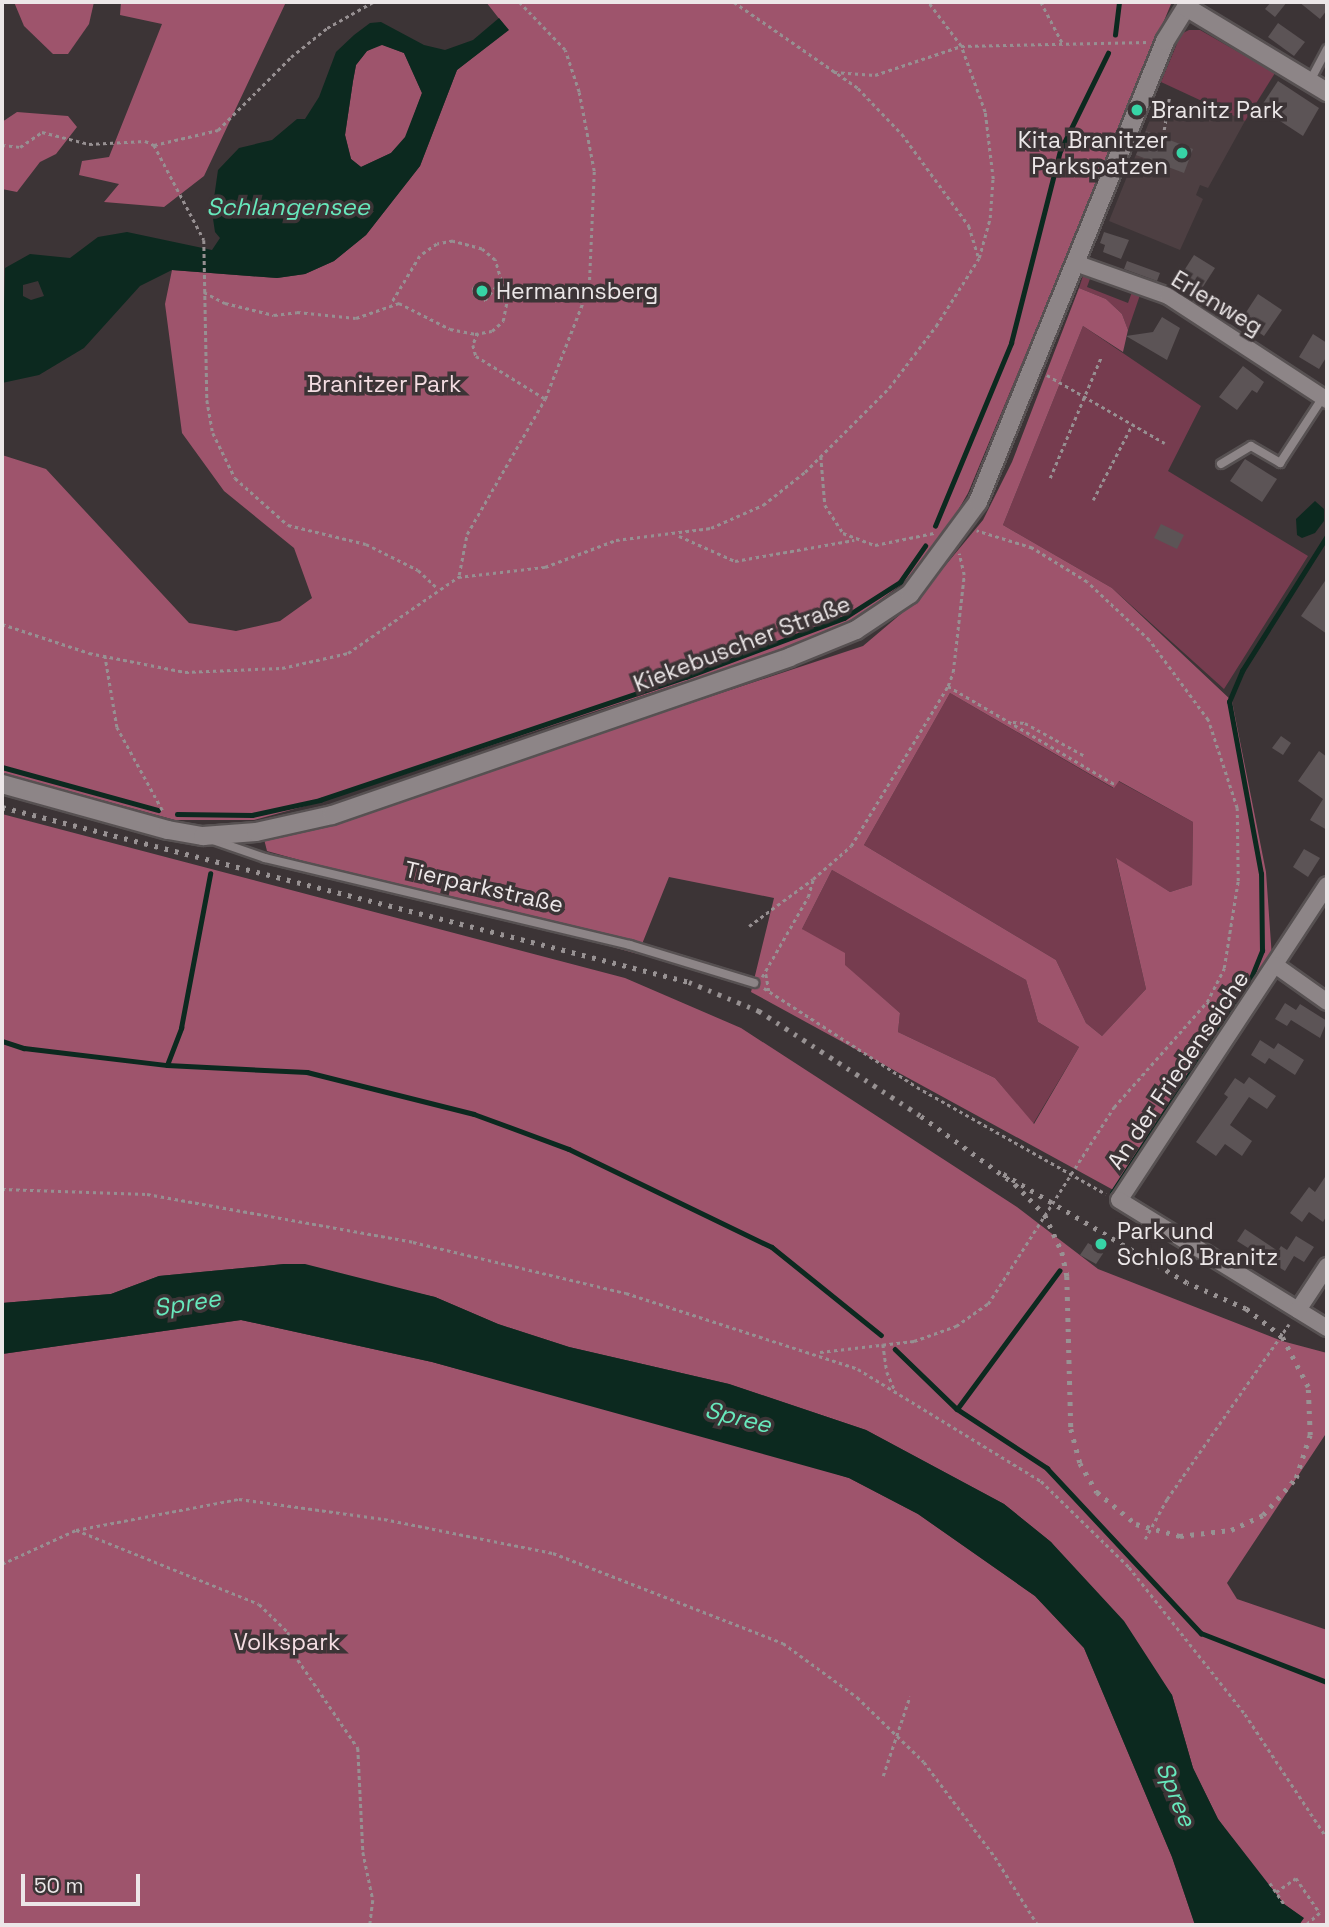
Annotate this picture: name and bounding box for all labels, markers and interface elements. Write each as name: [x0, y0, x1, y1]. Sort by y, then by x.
place label: Branitz Park: [1151, 96, 1284, 124]
marker: Branitz Park: [1129, 102, 1145, 118]
place label: Kita Branitzer Parkspatzen: [1018, 126, 1168, 180]
marker: Kita Branitzer Parkspatzen: [1174, 145, 1190, 161]
water label: Schlangensee: [206, 193, 370, 221]
street label: Erlenweg: [1166, 265, 1268, 341]
place label: Hermannsberg: [496, 277, 658, 305]
marker: Hermannsberg: [474, 283, 490, 299]
park label: Branitzer Park: [307, 370, 461, 398]
street label: Kiekebuscher Straße: [630, 590, 854, 698]
street label: Tierparkstraße: [402, 855, 566, 919]
street label: An der Friedenseiche: [1101, 966, 1255, 1174]
place label: Park und Schloß Branitz: [1117, 1217, 1278, 1271]
marker: Park und Schloß Branitz: [1091, 1234, 1111, 1254]
water label: Spree: [152, 1284, 222, 1322]
water label: Spree: [702, 1395, 774, 1439]
park label: Volkspark: [234, 1628, 340, 1656]
water label: Spree: [1150, 1757, 1202, 1831]
scale bar: [24, 1860, 144, 1904]
text: 50 m: [34, 1872, 84, 1899]

